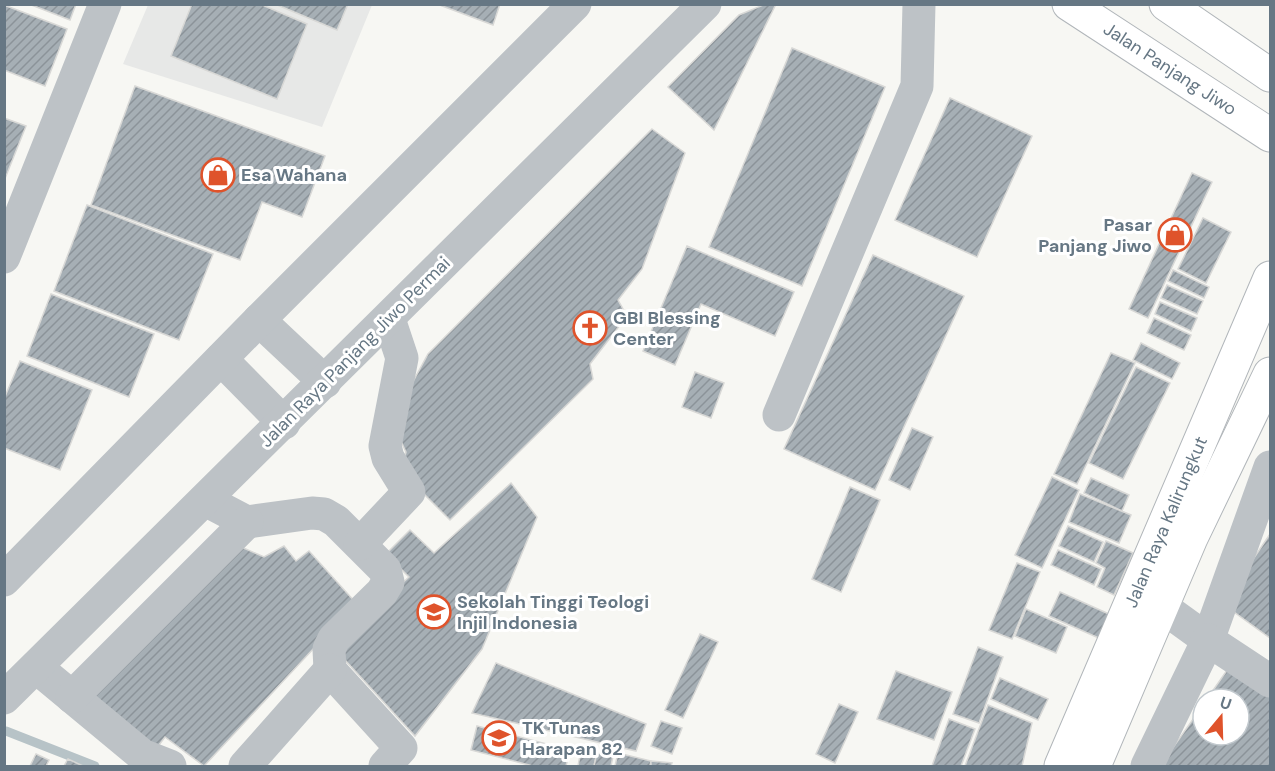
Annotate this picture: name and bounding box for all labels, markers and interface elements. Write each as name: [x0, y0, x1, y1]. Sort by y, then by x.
street label: Jalan Panjang Jiwo: [1099, 17, 1241, 121]
shop icon: Esa Wahana: [200, 157, 236, 193]
place label: Esa Wahana: [241, 163, 347, 187]
place label: Pasar Panjang Jiwo: [1038, 213, 1152, 258]
shop icon: Pasar Panjang Jiwo: [1157, 217, 1193, 253]
street label: Jalan Raya Panjang Jiwo Permai: [254, 251, 456, 453]
place label: GBI Blessing Center: [613, 306, 721, 351]
church icon: GBI Blessing Center: [572, 310, 608, 346]
street label: Jalan Raya Kalirungkut: [1119, 433, 1213, 611]
place label: Sekolah Tinggi Teologi Injil Indonesia: [457, 590, 649, 635]
school or university icon: Sekolah Tinggi Teologi Injil Indonesia: [416, 594, 452, 630]
north arrow: [1191, 687, 1251, 747]
text: U: [1217, 692, 1234, 715]
place label: TK Tunas Harapan 82: [522, 716, 623, 761]
school or university icon: TK Tunas Harapan 82: [481, 720, 517, 756]

